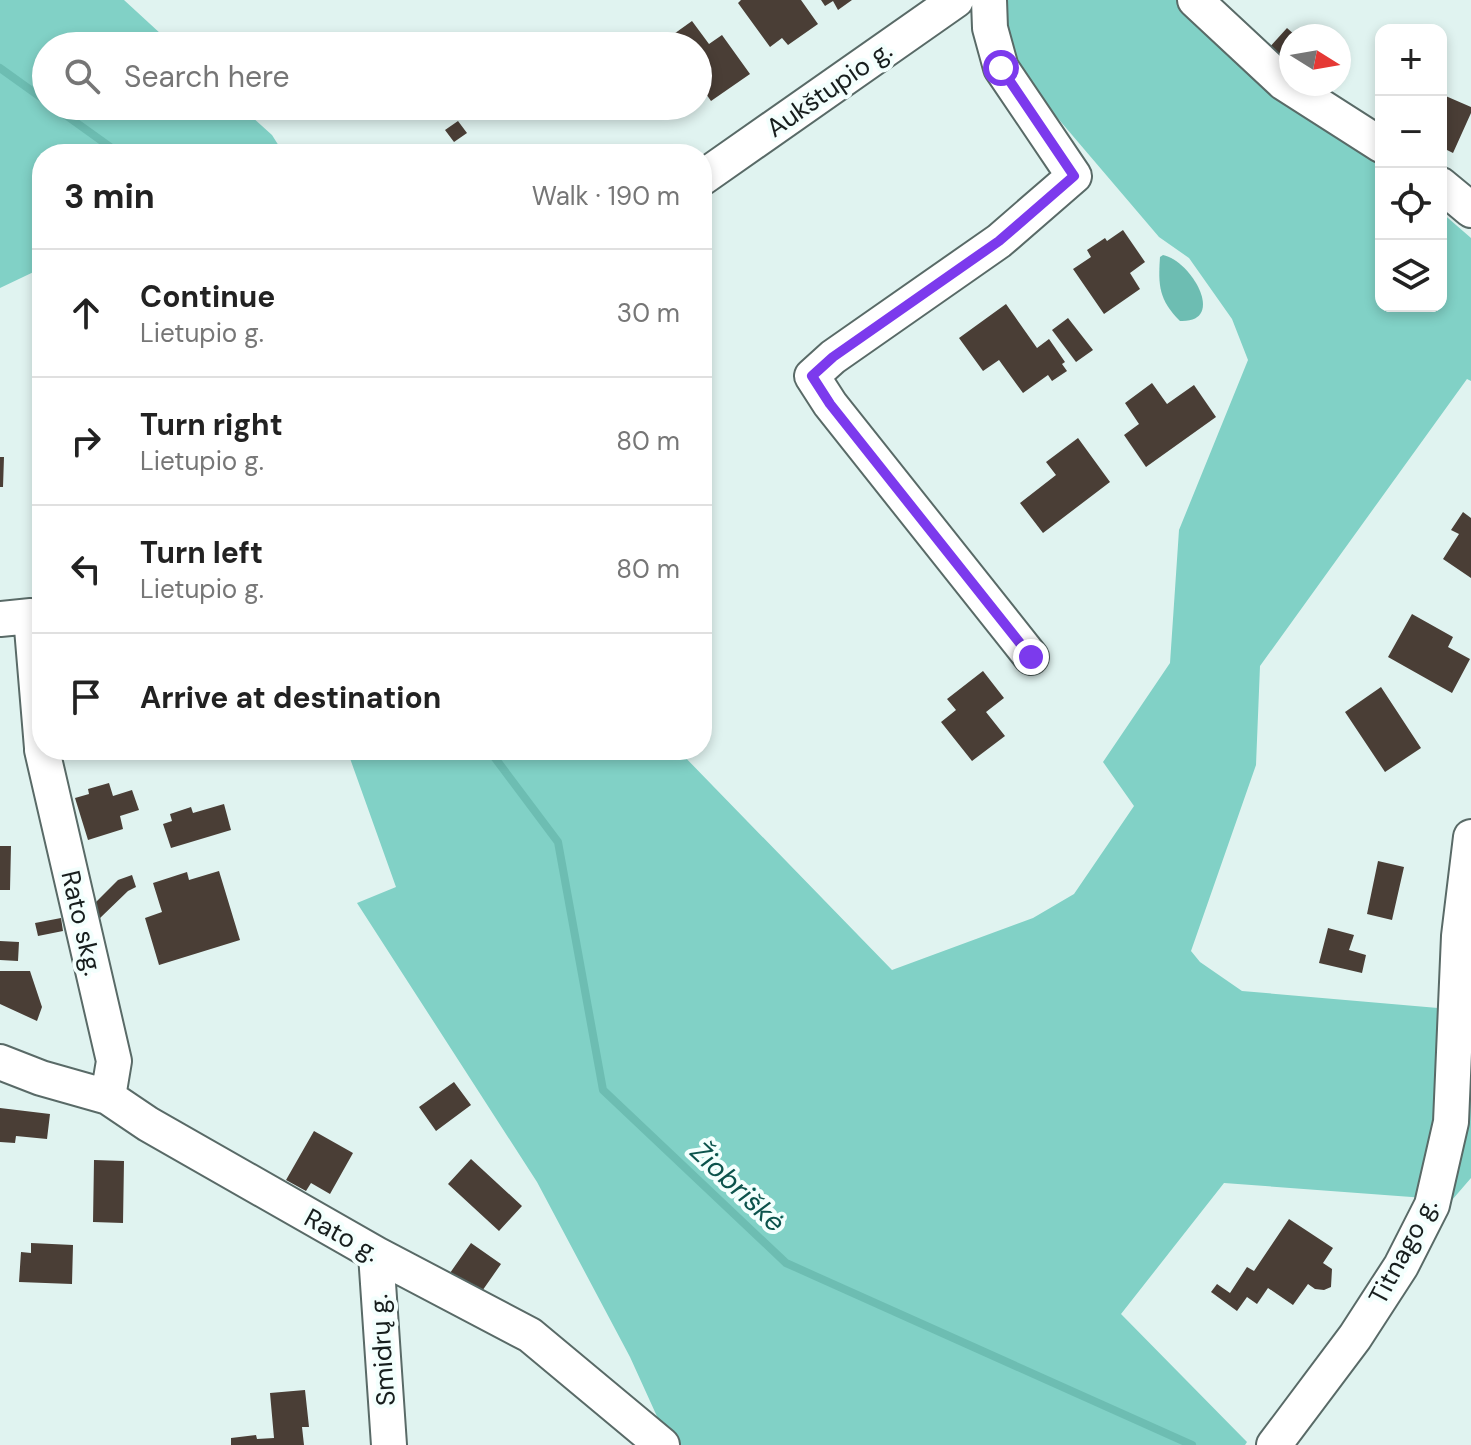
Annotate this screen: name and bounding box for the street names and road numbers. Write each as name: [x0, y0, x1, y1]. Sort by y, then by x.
street label: Aukštupio g.: [759, 33, 899, 145]
street label: Rato skg.: [53, 867, 111, 979]
street label: Titnago g.: [1361, 1192, 1445, 1310]
street label: Rato g.: [298, 1201, 386, 1269]
street label: Smidrų g.: [361, 1293, 403, 1407]

